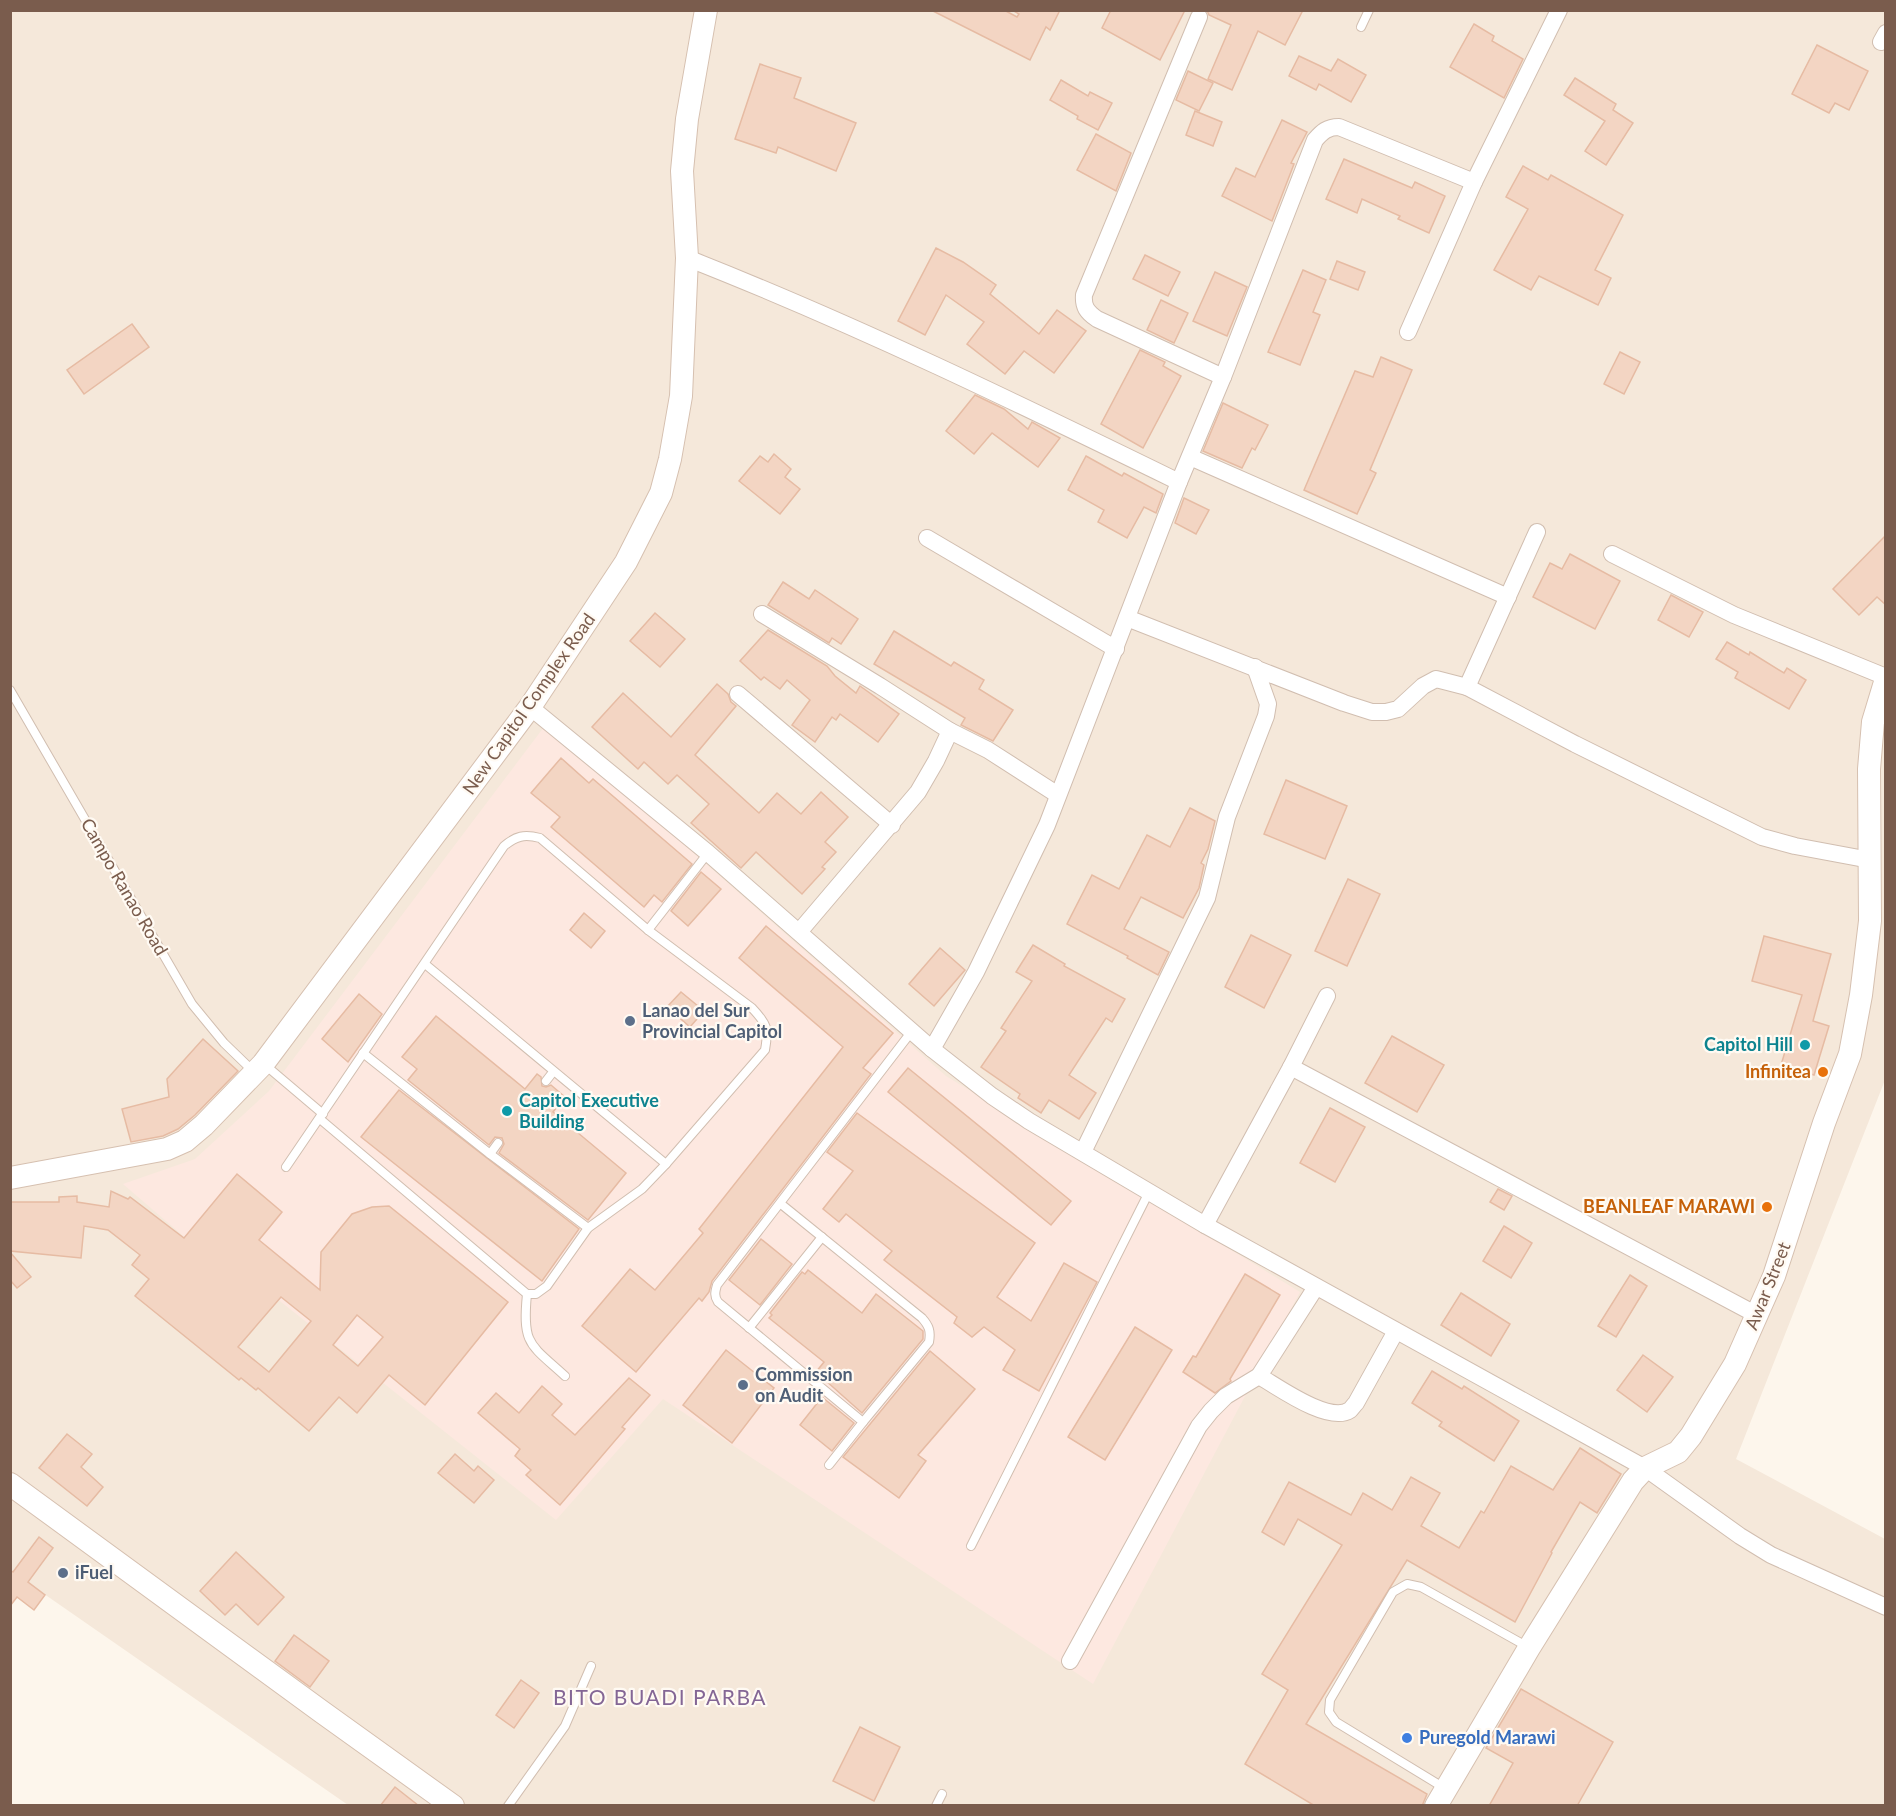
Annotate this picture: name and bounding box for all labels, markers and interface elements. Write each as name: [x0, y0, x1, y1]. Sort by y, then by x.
street label: New Capitol Complex Road: [457, 609, 599, 798]
street label: Campo Ranao Road: [77, 814, 173, 959]
place label: Lanao del Sur Provincial Capitol: [642, 999, 782, 1042]
marker: Lanao del Sur Provincial Capitol: [623, 1014, 637, 1028]
place label: Capitol Hill: [1704, 1033, 1793, 1055]
marker: Capitol Hill: [1798, 1038, 1812, 1052]
place label: Infinitea: [1745, 1060, 1811, 1082]
marker: Infinitea: [1816, 1065, 1830, 1079]
place label: Capitol Executive Building: [519, 1089, 659, 1132]
marker: Capitol Executive Building: [500, 1104, 514, 1118]
place label: BEANLEAF MARAWI: [1583, 1195, 1755, 1217]
marker: BEANLEAF MARAWI: [1760, 1200, 1774, 1214]
street label: Awar Street: [1739, 1238, 1795, 1333]
place label: Commission on Audit: [755, 1363, 853, 1406]
marker: Commission on Audit: [736, 1378, 750, 1392]
place label: iFuel: [75, 1561, 113, 1583]
marker: iFuel: [56, 1566, 70, 1580]
district label: BITO BUADI PARBA: [553, 1684, 767, 1709]
place label: Puregold Marawi: [1419, 1726, 1556, 1748]
marker: Puregold Marawi: [1400, 1731, 1414, 1745]

